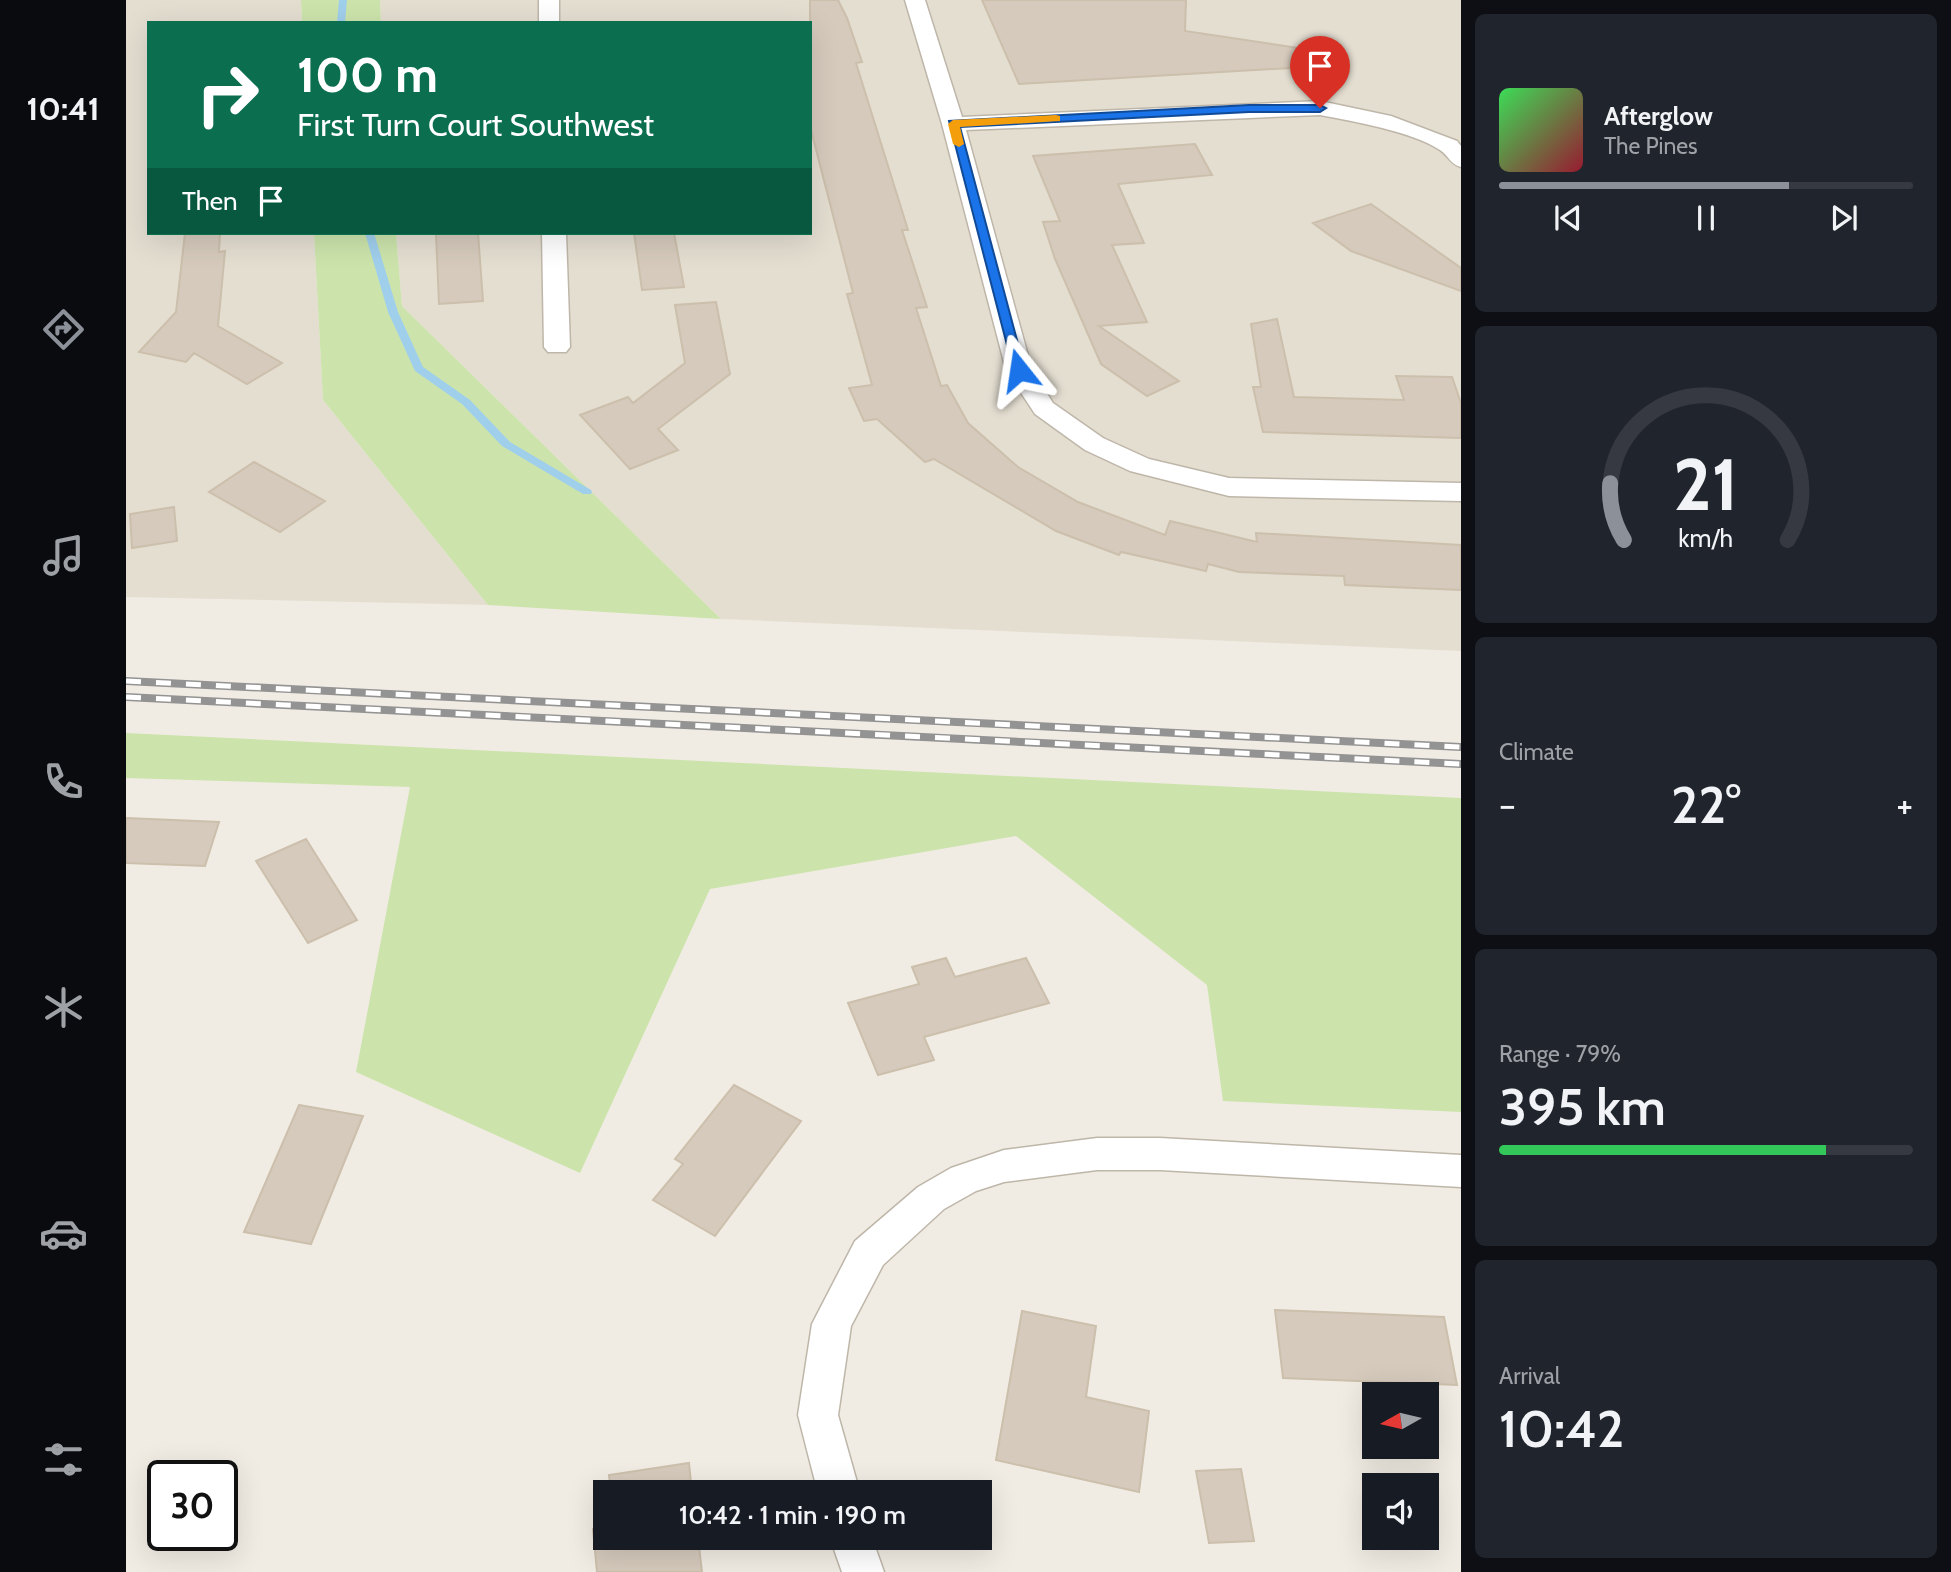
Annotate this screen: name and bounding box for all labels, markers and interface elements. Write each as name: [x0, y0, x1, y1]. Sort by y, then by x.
pin: [1290, 36, 1350, 108]
text: 100 m: [297, 45, 438, 104]
icon: arrive: [1301, 47, 1339, 85]
icon: right: [182, 49, 273, 140]
text: 10:41: [27, 89, 99, 128]
text: Afterglow: [1604, 100, 1713, 132]
text: First Turn Court Southwest: [297, 105, 654, 144]
text: The Pines: [1604, 132, 1698, 160]
icon: arrive: [252, 182, 290, 220]
text: Then: [182, 185, 238, 217]
icon: previous: [1549, 199, 1587, 237]
icon: pause: [1687, 199, 1725, 237]
icon: next: [1825, 199, 1863, 237]
icon: directions: [39, 305, 88, 354]
position arrow: [982, 333, 1056, 407]
text: 21: [1673, 441, 1739, 529]
text: km/h: [1679, 523, 1733, 553]
icon: music: [39, 531, 88, 580]
text: Climate: [1499, 738, 1574, 766]
icon: phone: [39, 757, 88, 806]
text: 22°: [1671, 773, 1741, 836]
text: −: [1499, 781, 1516, 828]
text: +: [1896, 781, 1913, 828]
icon: climate: [39, 983, 88, 1032]
text: Range · 79%: [1499, 1040, 1621, 1068]
text: 395 km: [1499, 1075, 1666, 1138]
icon: car: [39, 1209, 88, 1258]
text: Arrival: [1499, 1362, 1560, 1390]
north arrow: [1362, 1382, 1438, 1460]
map controls: [1362, 1382, 1439, 1550]
text: 10:42: [1499, 1397, 1624, 1460]
icon: filters: [39, 1435, 88, 1484]
speed limit sign: 30: [147, 1460, 238, 1551]
button: sound: [1362, 1473, 1439, 1550]
text: 10:42 · 1 min · 190 m: [679, 1499, 906, 1531]

